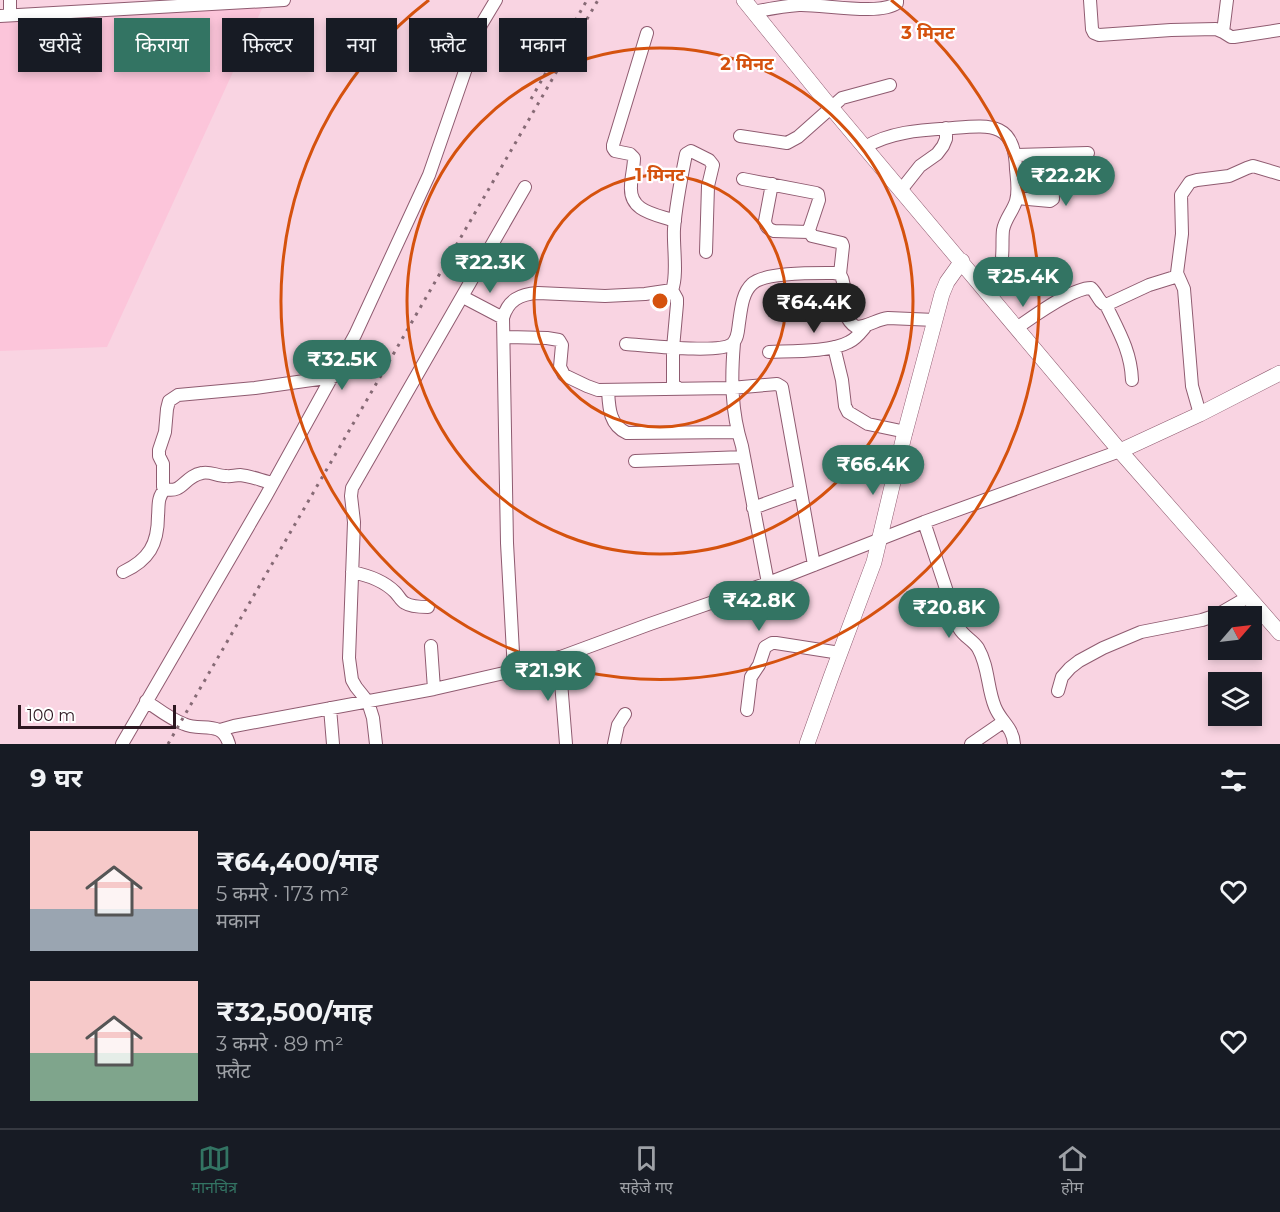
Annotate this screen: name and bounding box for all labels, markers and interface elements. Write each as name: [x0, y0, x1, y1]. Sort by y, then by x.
chip: खरीदें: [18, 18, 102, 72]
chip: किराया: [114, 18, 210, 72]
chip: फ़िल्टर: [222, 18, 314, 72]
chip: नया: [326, 18, 397, 72]
chip: फ़्लैट: [409, 18, 487, 72]
chip: मकान: [499, 18, 587, 72]
text: 3 मिनट: [900, 22, 955, 44]
text: 2 मिनट: [720, 53, 774, 75]
pin: ₹22.2K: [1017, 156, 1115, 207]
text: ₹22.2K: [1031, 163, 1101, 187]
text: 1 मिनट: [635, 164, 685, 186]
pin: ₹22.3K: [441, 243, 539, 294]
text: ₹22.3K: [455, 250, 525, 274]
pin: ₹25.4K: [974, 257, 1072, 308]
text: ₹25.4K: [987, 264, 1059, 288]
pin: ₹64.4K: [765, 283, 863, 334]
text: ₹64.4K: [777, 290, 851, 314]
centre of rings: [650, 291, 670, 311]
pin: ₹32.5K: [293, 340, 391, 391]
text: ₹32.5K: [307, 347, 377, 371]
pin: ₹66.4K: [824, 445, 922, 496]
text: ₹66.4K: [836, 452, 910, 476]
pin: ₹42.8K: [710, 581, 808, 632]
text: ₹42.8K: [723, 588, 795, 612]
pin: ₹20.8K: [900, 588, 998, 639]
text: ₹20.8K: [912, 595, 986, 619]
north arrow: [1208, 606, 1262, 660]
map controls: [1208, 606, 1262, 726]
pin: ₹21.9K: [499, 651, 597, 702]
text: ₹21.9K: [515, 658, 581, 682]
button: layers: [1208, 672, 1262, 726]
scale bar: [18, 702, 176, 730]
text: 100 m: [27, 706, 75, 725]
text: 9 घर: [30, 762, 82, 794]
icon: filters: [1217, 764, 1250, 797]
text: ₹64,400/माह: [216, 846, 378, 878]
icon: home: [78, 855, 150, 927]
icon: heart: [1217, 875, 1250, 908]
text: 5 कमरे · 173 m²: [216, 882, 349, 906]
text: मकान: [216, 909, 260, 933]
text: ₹32,500/माह: [216, 996, 372, 1028]
icon: home: [78, 1005, 150, 1077]
icon: heart: [1217, 1025, 1250, 1058]
text: 3 कमरे · 89 m²: [216, 1032, 344, 1056]
text: फ़्लैट: [216, 1059, 251, 1083]
tab: मानचित्र: [191, 1142, 237, 1200]
tab: सहेजे गए: [620, 1142, 673, 1200]
tab: होम: [1056, 1142, 1089, 1200]

